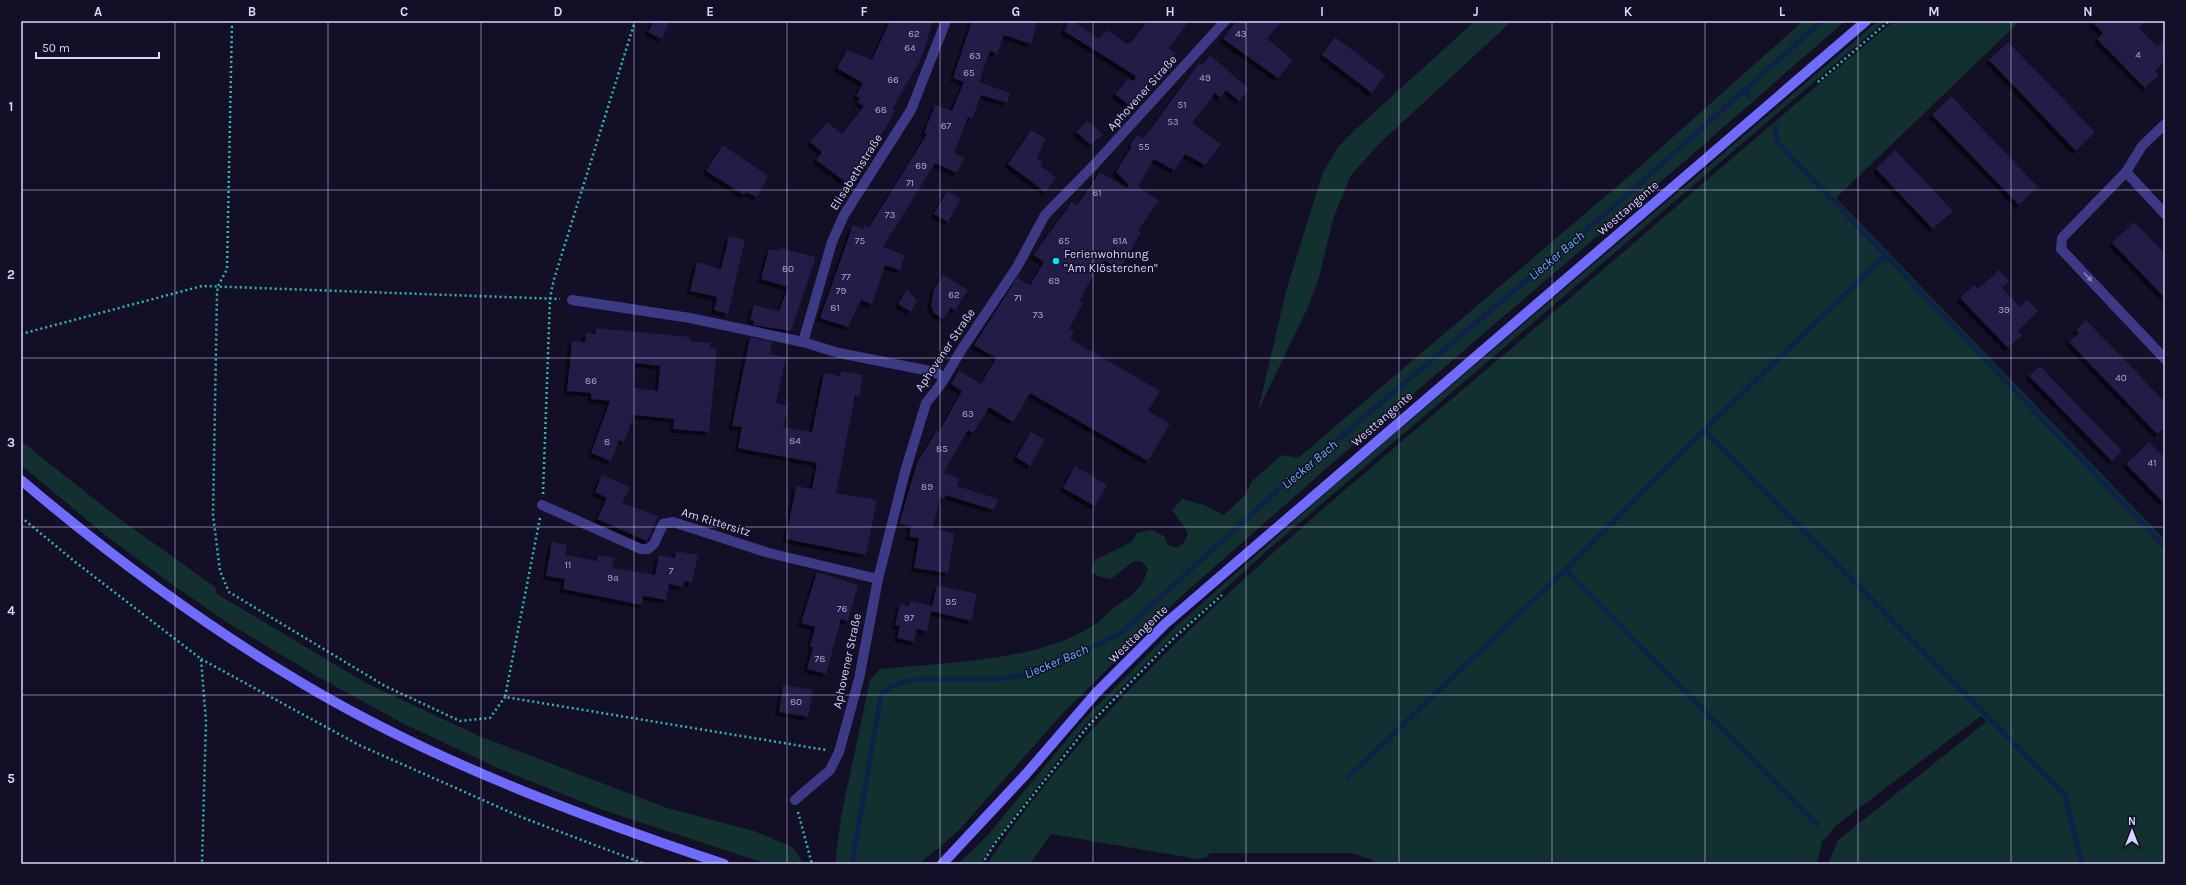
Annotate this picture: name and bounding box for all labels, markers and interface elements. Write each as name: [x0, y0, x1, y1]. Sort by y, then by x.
text: A: [94, 4, 102, 19]
text: B: [248, 4, 256, 19]
text: C: [400, 4, 408, 19]
text: D: [554, 4, 563, 19]
text: E: [706, 4, 714, 19]
text: F: [860, 4, 868, 19]
text: G: [1012, 4, 1020, 19]
text: H: [1165, 4, 1175, 19]
text: I: [1320, 4, 1324, 19]
text: J: [1473, 4, 1479, 19]
text: K: [1624, 4, 1633, 19]
text: L: [1779, 4, 1786, 19]
text: M: [1928, 4, 1940, 19]
text: N: [2083, 4, 2093, 19]
house number: 62: [908, 28, 920, 40]
house number: 43: [1235, 28, 1247, 40]
scale bar: [36, 34, 159, 60]
text: 50 m: [42, 41, 70, 55]
house number: 64: [904, 42, 916, 54]
house number: 4: [2135, 49, 2141, 61]
house number: 63: [969, 50, 981, 62]
street label: Aphovener Straße: [1104, 52, 1180, 134]
house number: 65: [963, 67, 975, 79]
house number: 49: [1199, 72, 1211, 84]
house number: 66: [887, 74, 899, 86]
text: 1: [9, 99, 13, 114]
house number: 51: [1178, 99, 1186, 111]
house number: 68: [875, 104, 887, 116]
house number: 53: [1167, 116, 1179, 128]
house number: 67: [941, 120, 952, 132]
street label: Elisabethstraße: [827, 131, 885, 213]
house number: 55: [1138, 141, 1150, 153]
house number: 69: [915, 160, 927, 172]
house number: 71: [906, 177, 914, 189]
street label: Westtangente: [1595, 178, 1661, 238]
house number: 61: [1092, 187, 1102, 199]
house number: 73: [885, 209, 895, 221]
water label: Liecker Bach: [1526, 228, 1587, 283]
house number: 75: [855, 235, 866, 247]
house number: 65: [1058, 235, 1070, 247]
house number: 61A: [1113, 235, 1128, 247]
place label: Ferienwohnung "Am Klösterchen": [1064, 247, 1158, 275]
marker: Ferienwohnung "Am Klösterchen": [1051, 256, 1061, 266]
house number: 80: [782, 263, 794, 275]
text: 2: [7, 267, 15, 282]
house number: 77: [841, 271, 851, 283]
one-way arrow: [2083, 272, 2093, 282]
house number: 69: [1048, 275, 1060, 287]
house number: 79: [836, 285, 846, 297]
house number: 62: [948, 289, 960, 301]
house number: 71: [1014, 292, 1022, 304]
house number: 81: [830, 302, 840, 314]
house number: 39: [1998, 304, 2010, 316]
street label: Aphovener Straße: [912, 306, 978, 394]
house number: 73: [1033, 309, 1043, 321]
house number: 40: [2115, 372, 2127, 384]
house number: 86: [585, 375, 597, 387]
street label: Westtangente: [1349, 389, 1415, 449]
house number: 83: [962, 408, 974, 420]
text: 3: [7, 435, 15, 450]
house number: 84: [789, 435, 801, 447]
house number: 8: [604, 436, 610, 448]
water label: Liecker Bach: [1279, 437, 1340, 492]
house number: 85: [936, 443, 948, 455]
house number: 41: [2148, 457, 2156, 469]
house number: 89: [921, 481, 933, 493]
street label: Am Rittersitz: [680, 505, 753, 539]
house number: 11: [565, 559, 571, 571]
house number: 7: [669, 565, 674, 577]
house number: 9a: [607, 572, 619, 584]
house number: 95: [945, 596, 957, 608]
street label: Westtangente: [1106, 602, 1170, 666]
text: 4: [7, 603, 15, 618]
house number: 76: [837, 603, 847, 615]
street label: Aphovener Straße: [830, 612, 864, 710]
house number: 97: [904, 612, 915, 624]
water label: Liecker Bach: [1022, 641, 1090, 682]
house number: 78: [815, 653, 825, 665]
house number: 80: [790, 696, 802, 708]
text: 5: [7, 771, 15, 786]
north arrow: [2112, 811, 2152, 851]
text: N: [2128, 815, 2136, 828]

